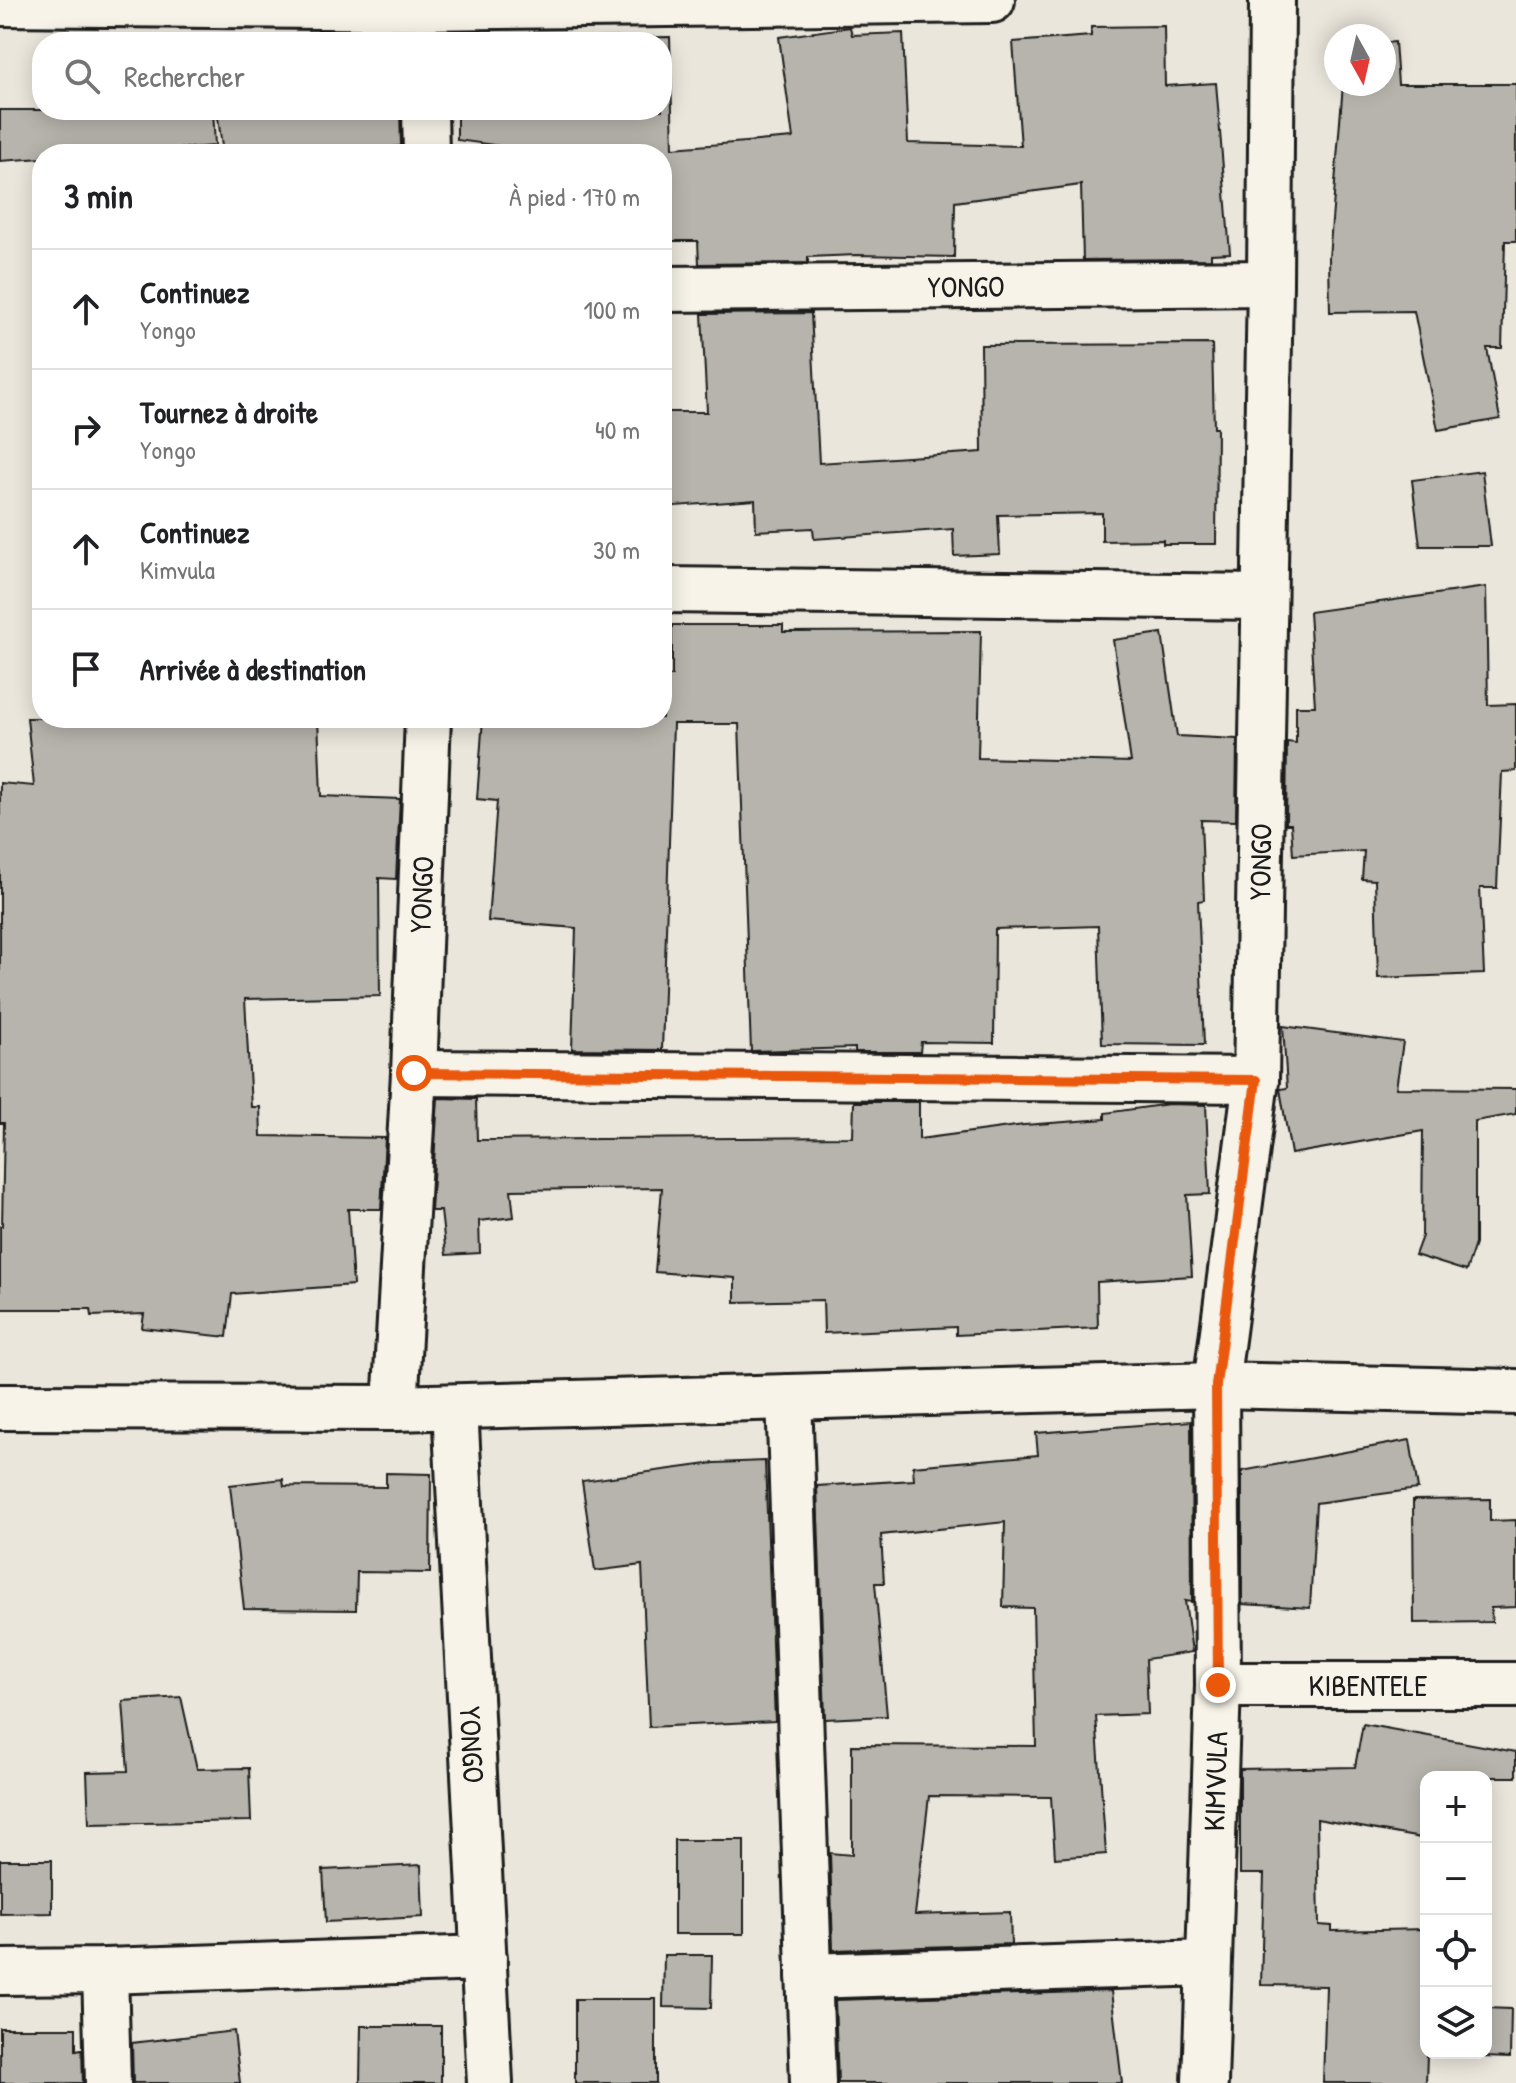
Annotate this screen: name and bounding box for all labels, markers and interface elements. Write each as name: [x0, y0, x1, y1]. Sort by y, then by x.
north arrow: [1324, 24, 1396, 96]
search box: [32, 32, 672, 120]
icon: search: [60, 54, 104, 98]
text: Rechercher: [124, 56, 245, 96]
text: 3 min: [64, 173, 133, 219]
text: À pied · 170 m: [509, 179, 640, 214]
street label: YONGO: [927, 266, 1005, 306]
text: Continuez: [140, 272, 249, 312]
icon: ahead: [64, 287, 108, 331]
text: 100 m: [584, 292, 640, 327]
text: Yongo: [140, 312, 196, 347]
text: Tournez à droite: [140, 392, 318, 432]
icon: right: [64, 407, 108, 451]
text: 40 m: [595, 412, 640, 447]
text: Yongo: [140, 432, 196, 467]
text: Continuez: [140, 512, 249, 552]
icon: ahead: [64, 527, 108, 571]
text: 30 m: [593, 532, 640, 567]
text: Kimvula: [140, 552, 215, 587]
icon: arrive: [64, 647, 108, 691]
text: Arrivée à destination: [140, 649, 366, 689]
street label: YONGO: [1239, 823, 1281, 901]
street label: YONGO: [400, 855, 443, 934]
route start: [396, 1055, 432, 1091]
street label: KIBENTELE: [1309, 1665, 1427, 1705]
route end: [1200, 1667, 1236, 1703]
street label: YONGO: [451, 1705, 494, 1784]
street label: KIMVULA: [1193, 1730, 1236, 1832]
map controls: [1420, 1771, 1492, 2059]
button: +: [1420, 1771, 1492, 1843]
button: −: [1420, 1843, 1492, 1915]
button: locate: [1420, 1915, 1492, 1987]
button: layers: [1420, 1987, 1492, 2059]

